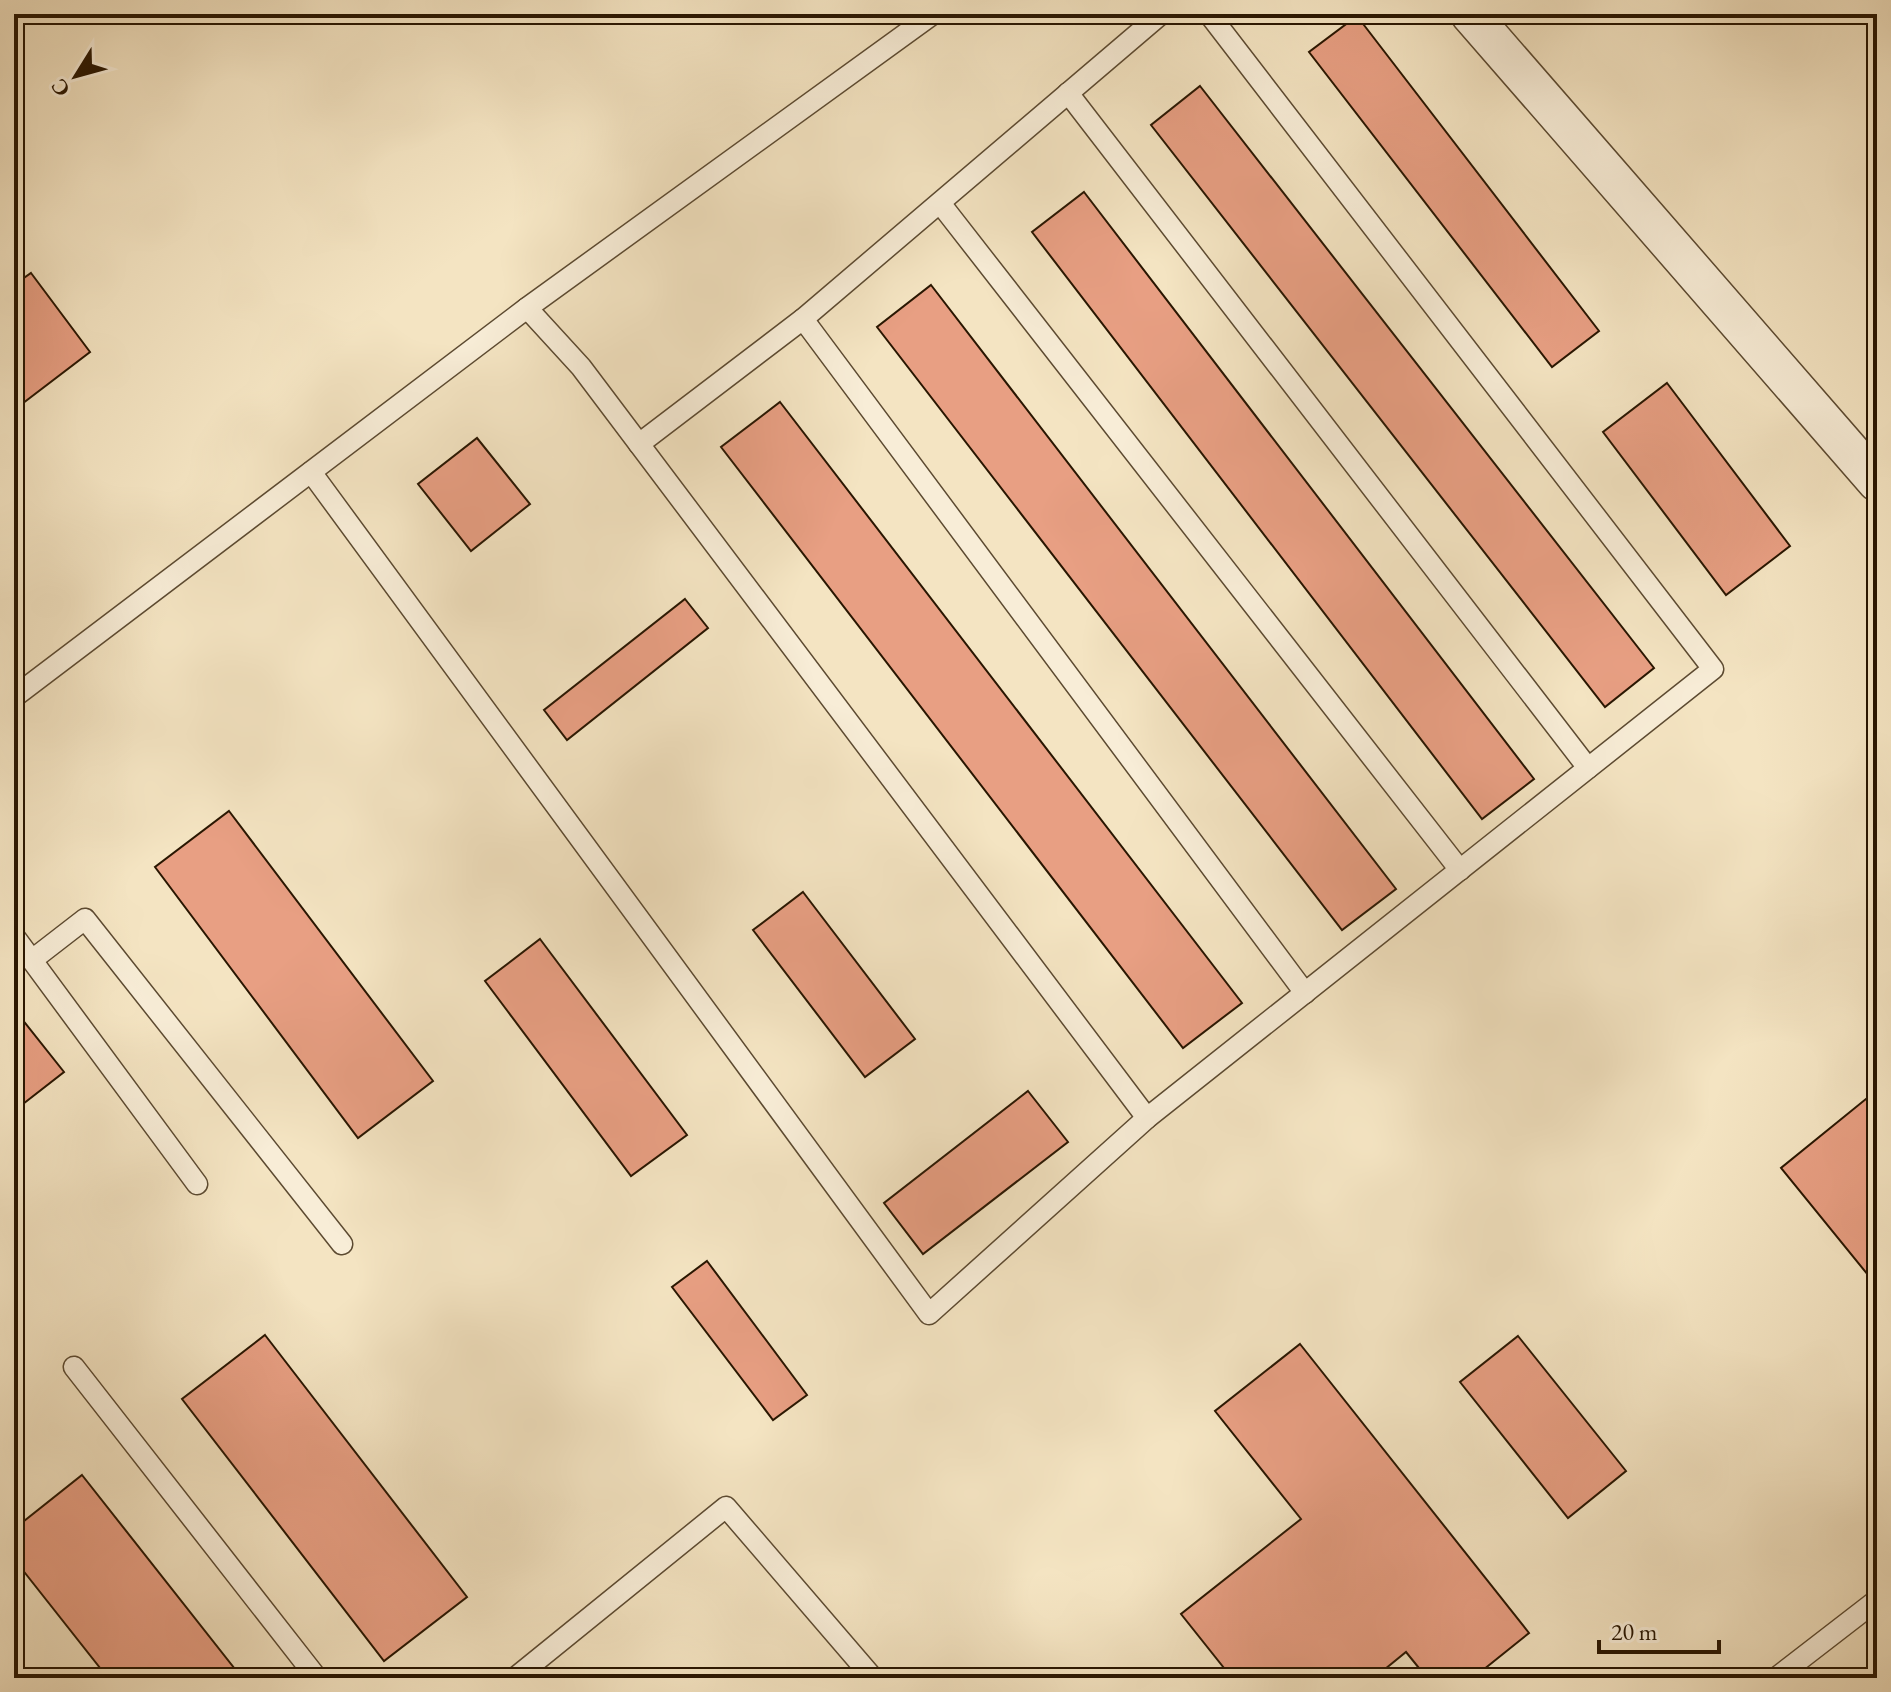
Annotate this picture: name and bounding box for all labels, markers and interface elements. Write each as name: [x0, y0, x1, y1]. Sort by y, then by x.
north arrow: [36, 36, 116, 116]
text: С: [44, 73, 77, 103]
scale bar: [1599, 1604, 1719, 1654]
text: 20 m: [1611, 1616, 1658, 1647]

